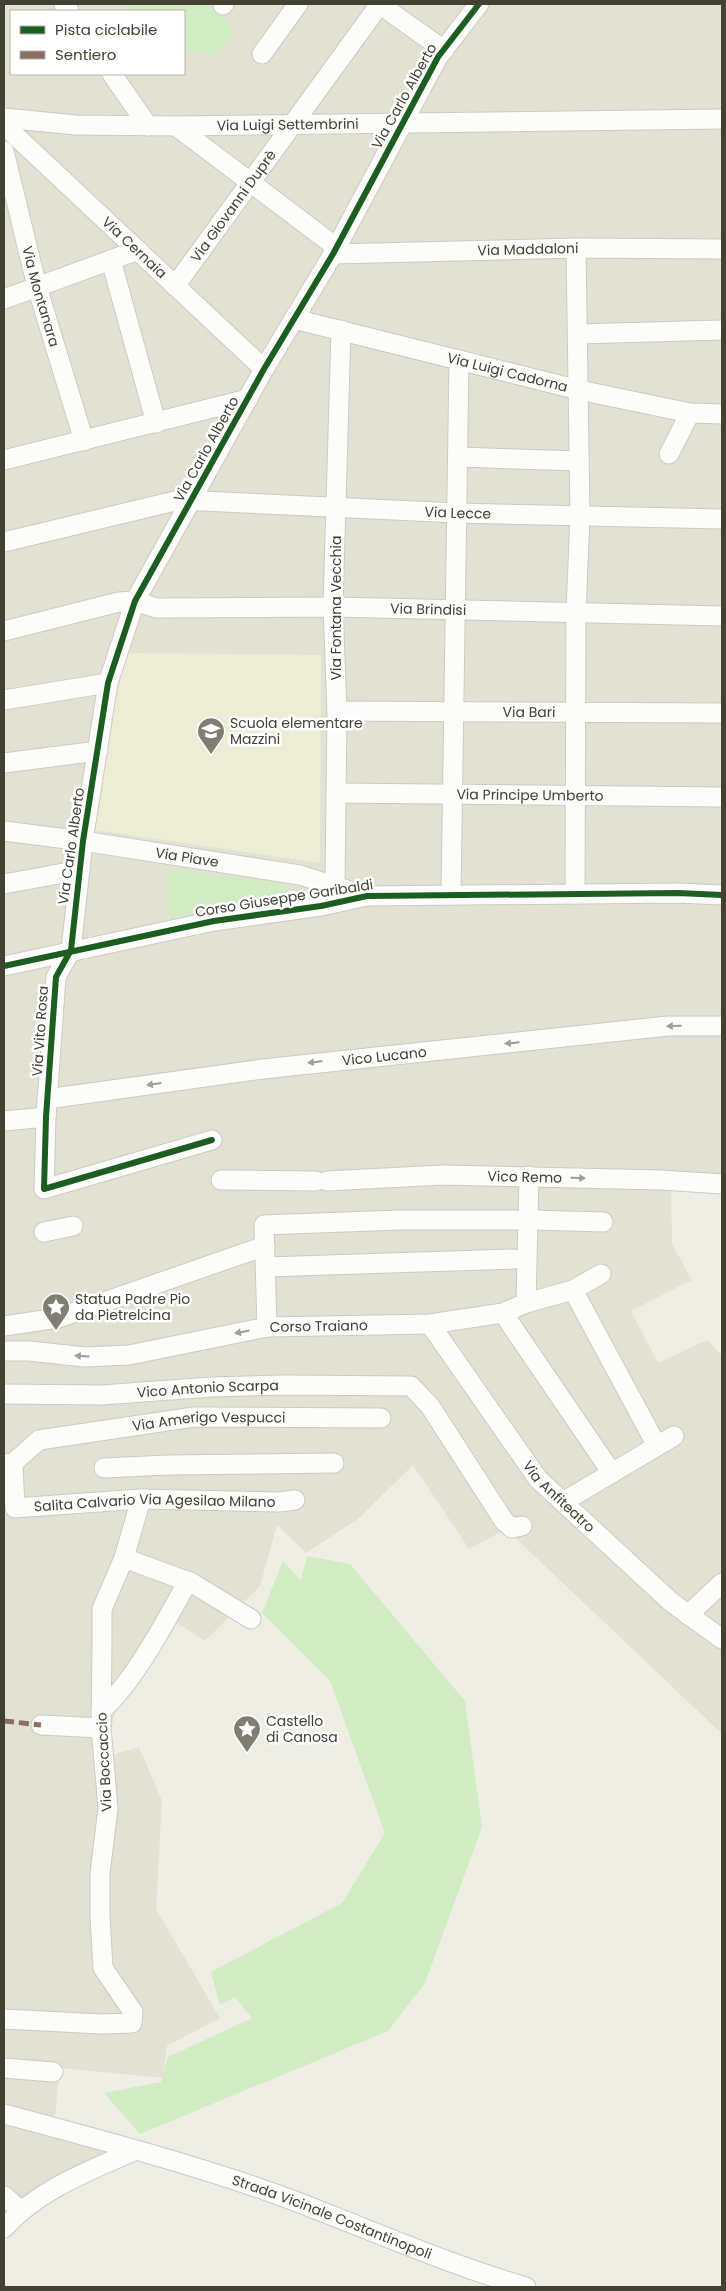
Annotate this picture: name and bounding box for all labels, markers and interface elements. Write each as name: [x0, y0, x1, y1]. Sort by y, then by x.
legend: [10, 10, 185, 75]
text: Pista ciclabile: [55, 19, 157, 40]
street label: Via Carlo Alberto: [367, 40, 441, 152]
text: Sentiero: [55, 44, 116, 65]
street label: Via Luigi Settembrini: [216, 114, 359, 135]
street label: Via Giovanni Duprè: [186, 146, 281, 266]
street label: Via Cernaia: [98, 212, 171, 283]
street label: Via Maddaloni: [477, 238, 578, 260]
street label: Via Montanara: [17, 244, 65, 349]
street label: Via Luigi Cadorna: [445, 348, 570, 397]
street label: Via Carlo Alberto: [169, 393, 243, 505]
street label: Via Lecce: [424, 501, 492, 524]
street label: Via Fontana Vecchia: [326, 536, 346, 680]
street label: Via Brindisi: [390, 598, 466, 620]
street label: Via Bari: [503, 702, 555, 722]
place label: Scuola elementare Mazzini: [230, 713, 363, 749]
school or university icon: Scuola elementare Mazzini: [196, 716, 226, 755]
street label: Via Principe Umberto: [456, 784, 604, 806]
street label: Via Carlo Alberto: [53, 786, 89, 906]
street label: Via Piave: [154, 842, 220, 872]
street label: Corso Giuseppe Garibaldi: [194, 874, 374, 922]
street label: Via Vito Rosa: [27, 985, 53, 1077]
one-way arrow: [665, 1022, 681, 1030]
one-way arrow: [504, 1039, 520, 1047]
street label: Vico Lucano: [341, 1042, 428, 1071]
one-way arrow: [307, 1058, 323, 1066]
one-way arrow: [146, 1080, 162, 1088]
street label: Vico Remo: [487, 1166, 562, 1188]
one-way arrow: [570, 1174, 586, 1182]
place label: Statua Padre Pio da Pietrelcina: [75, 1289, 190, 1325]
place icon: Statua Padre Pio da Pietrelcina: [41, 1292, 71, 1331]
street label: Corso Traiano: [270, 1315, 368, 1337]
one-way arrow: [234, 1328, 249, 1336]
one-way arrow: [73, 1352, 89, 1360]
street label: Vico Antonio Scarpa: [136, 1375, 279, 1402]
street label: Via Amerigo Vespucci: [131, 1407, 286, 1436]
street label: Via Anfiteatro: [518, 1456, 600, 1537]
street label: Salita Calvario Via Agesilao Milano: [33, 1489, 276, 1517]
place label: Castello di Canosa: [266, 1711, 338, 1747]
street label: Via Boccaccio: [91, 1712, 117, 1812]
place icon: Castello di Canosa: [232, 1714, 262, 1753]
street label: Strada Vicinale Costantinopoli: [230, 2170, 435, 2264]

